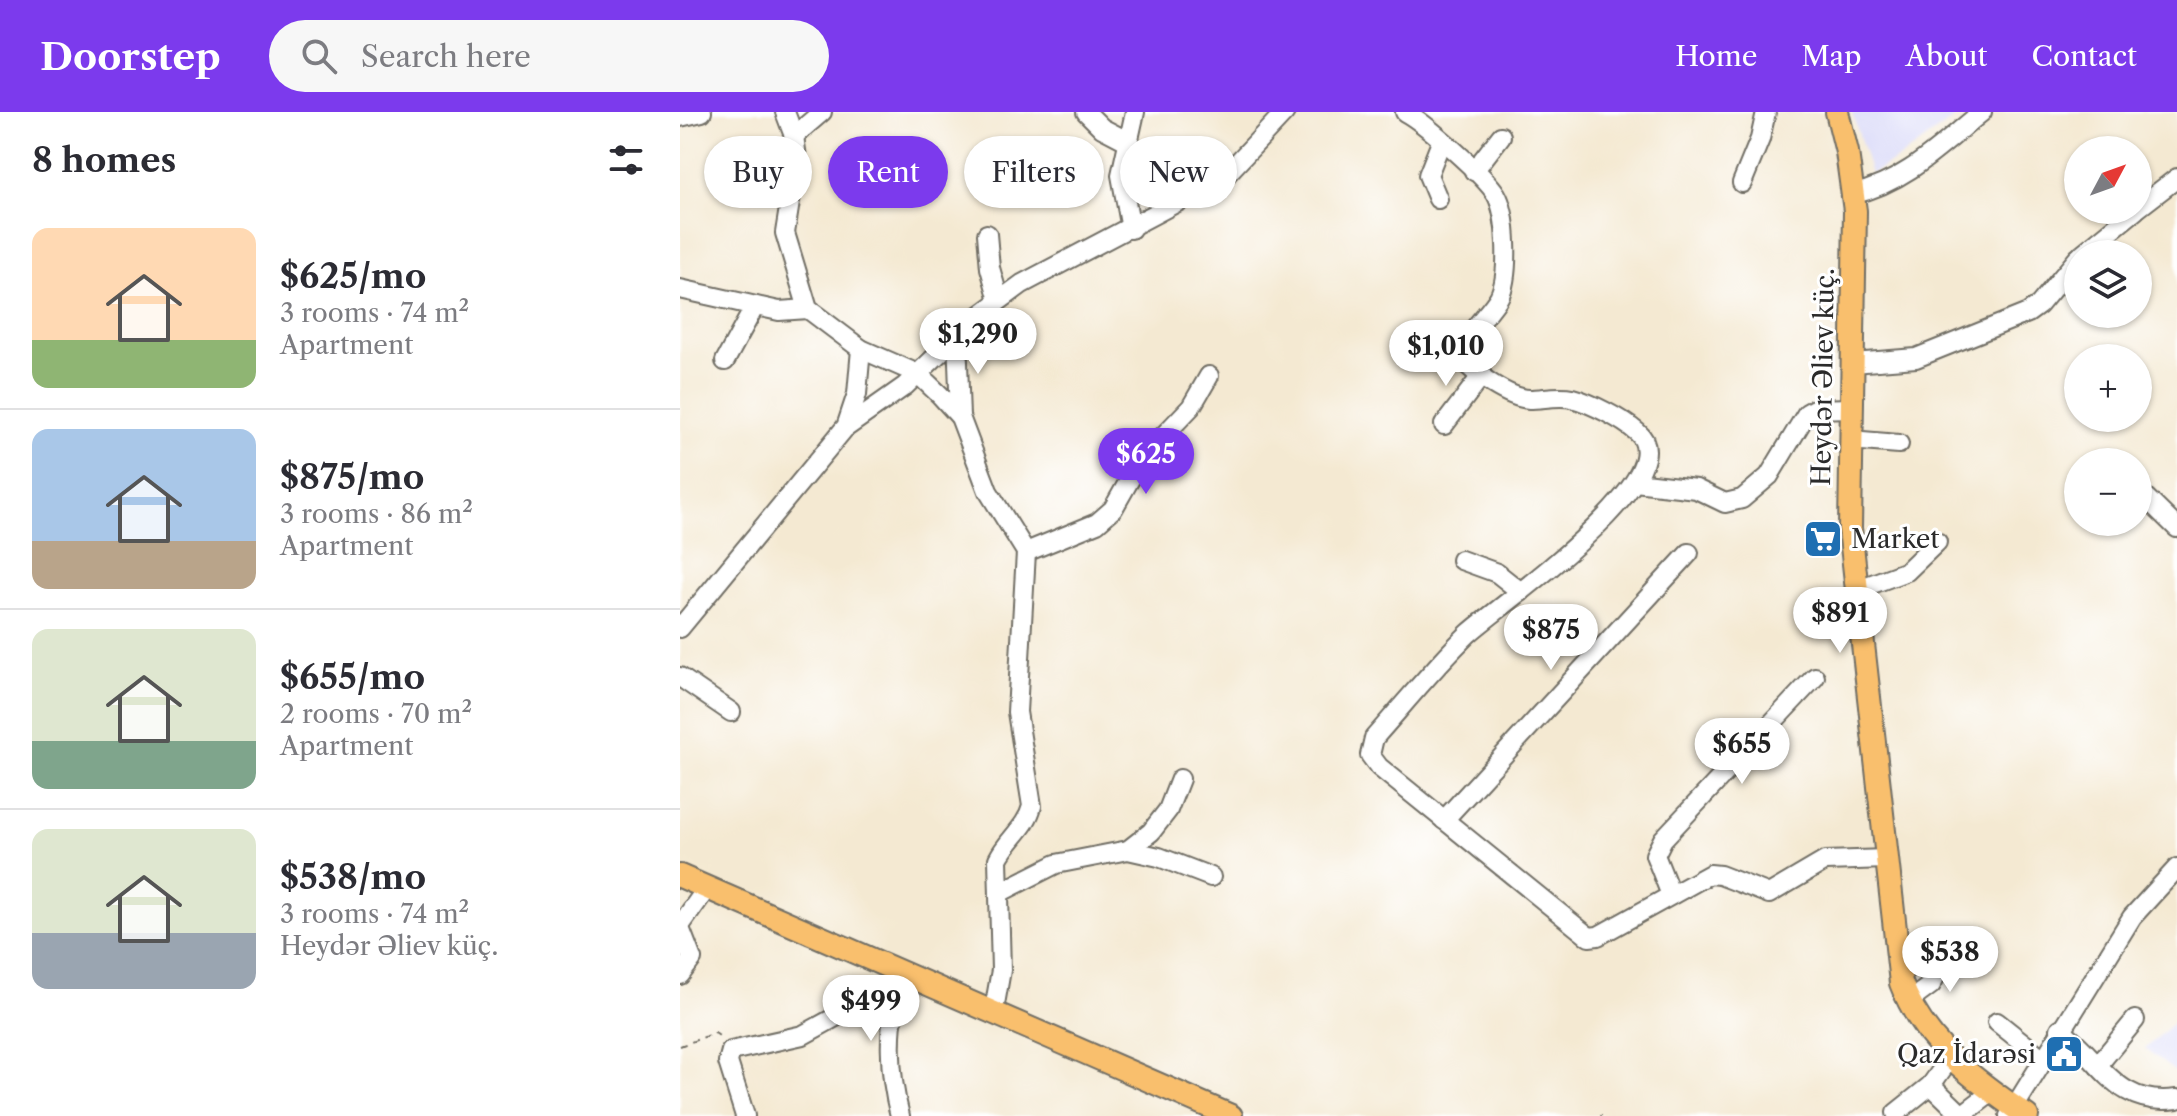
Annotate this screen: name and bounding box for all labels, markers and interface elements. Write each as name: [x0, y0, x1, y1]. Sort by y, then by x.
search box: [269, 20, 829, 92]
text: Doorstep: [40, 33, 221, 80]
icon: search: [297, 34, 341, 78]
text: Search here: [361, 38, 531, 75]
text: Home: [1675, 39, 1757, 73]
text: Map: [1801, 39, 1861, 73]
text: About: [1905, 39, 1987, 73]
text: Contact: [2031, 39, 2137, 73]
chip: Buy: [704, 136, 812, 208]
chip: Rent: [828, 136, 948, 208]
chip: Filters: [964, 136, 1104, 208]
chip: New: [1120, 136, 1237, 208]
north arrow: [2064, 136, 2152, 224]
map controls: [2064, 136, 2152, 536]
icon: filters: [604, 138, 648, 182]
text: 8 homes: [32, 139, 176, 181]
button: layers: [2064, 240, 2152, 328]
text: $625/mo: [280, 255, 426, 297]
icon: home: [96, 260, 192, 356]
street label: Heydər Əliev küç.: [1805, 268, 1841, 486]
text: 3 rooms · 74 m²: [280, 297, 469, 329]
pin: $1,290: [913, 308, 1043, 376]
text: $1,290: [938, 318, 1018, 350]
pin: $1,010: [1381, 320, 1511, 388]
text: Apartment: [280, 329, 413, 361]
text: $1,010: [1407, 330, 1485, 362]
button: +: [2064, 344, 2152, 432]
pin: $625: [1099, 428, 1193, 496]
text: $625: [1116, 438, 1176, 470]
button: −: [2064, 448, 2152, 536]
text: $875/mo: [280, 456, 424, 498]
icon: home: [96, 461, 192, 557]
text: 3 rooms · 86 m²: [280, 498, 473, 530]
supermarket icon: Market: [1802, 518, 1844, 560]
place label: Market: [1851, 523, 1940, 555]
text: Apartment: [280, 530, 413, 562]
pin: $891: [1793, 587, 1887, 655]
text: $891: [1811, 597, 1869, 629]
pin: $875: [1504, 604, 1598, 672]
text: $875: [1522, 614, 1580, 646]
text: $655/mo: [280, 656, 425, 698]
icon: home: [96, 661, 192, 757]
text: 2 rooms · 70 m²: [280, 698, 472, 730]
pin: $655: [1695, 718, 1789, 786]
text: $655: [1713, 728, 1771, 760]
text: Apartment: [280, 730, 413, 762]
text: $538/mo: [280, 856, 426, 898]
icon: home: [96, 861, 192, 957]
text: 3 rooms · 74 m²: [280, 898, 469, 930]
pin: $538: [1903, 926, 1997, 994]
text: Heydər Əliev küç.: [280, 930, 498, 962]
text: $538: [1920, 936, 1980, 968]
pin: $499: [824, 975, 918, 1043]
text: $499: [841, 985, 901, 1017]
public building icon: Qaz İdarəsi: [2043, 1033, 2085, 1075]
place label: Qaz İdarəsi: [1897, 1038, 2036, 1070]

